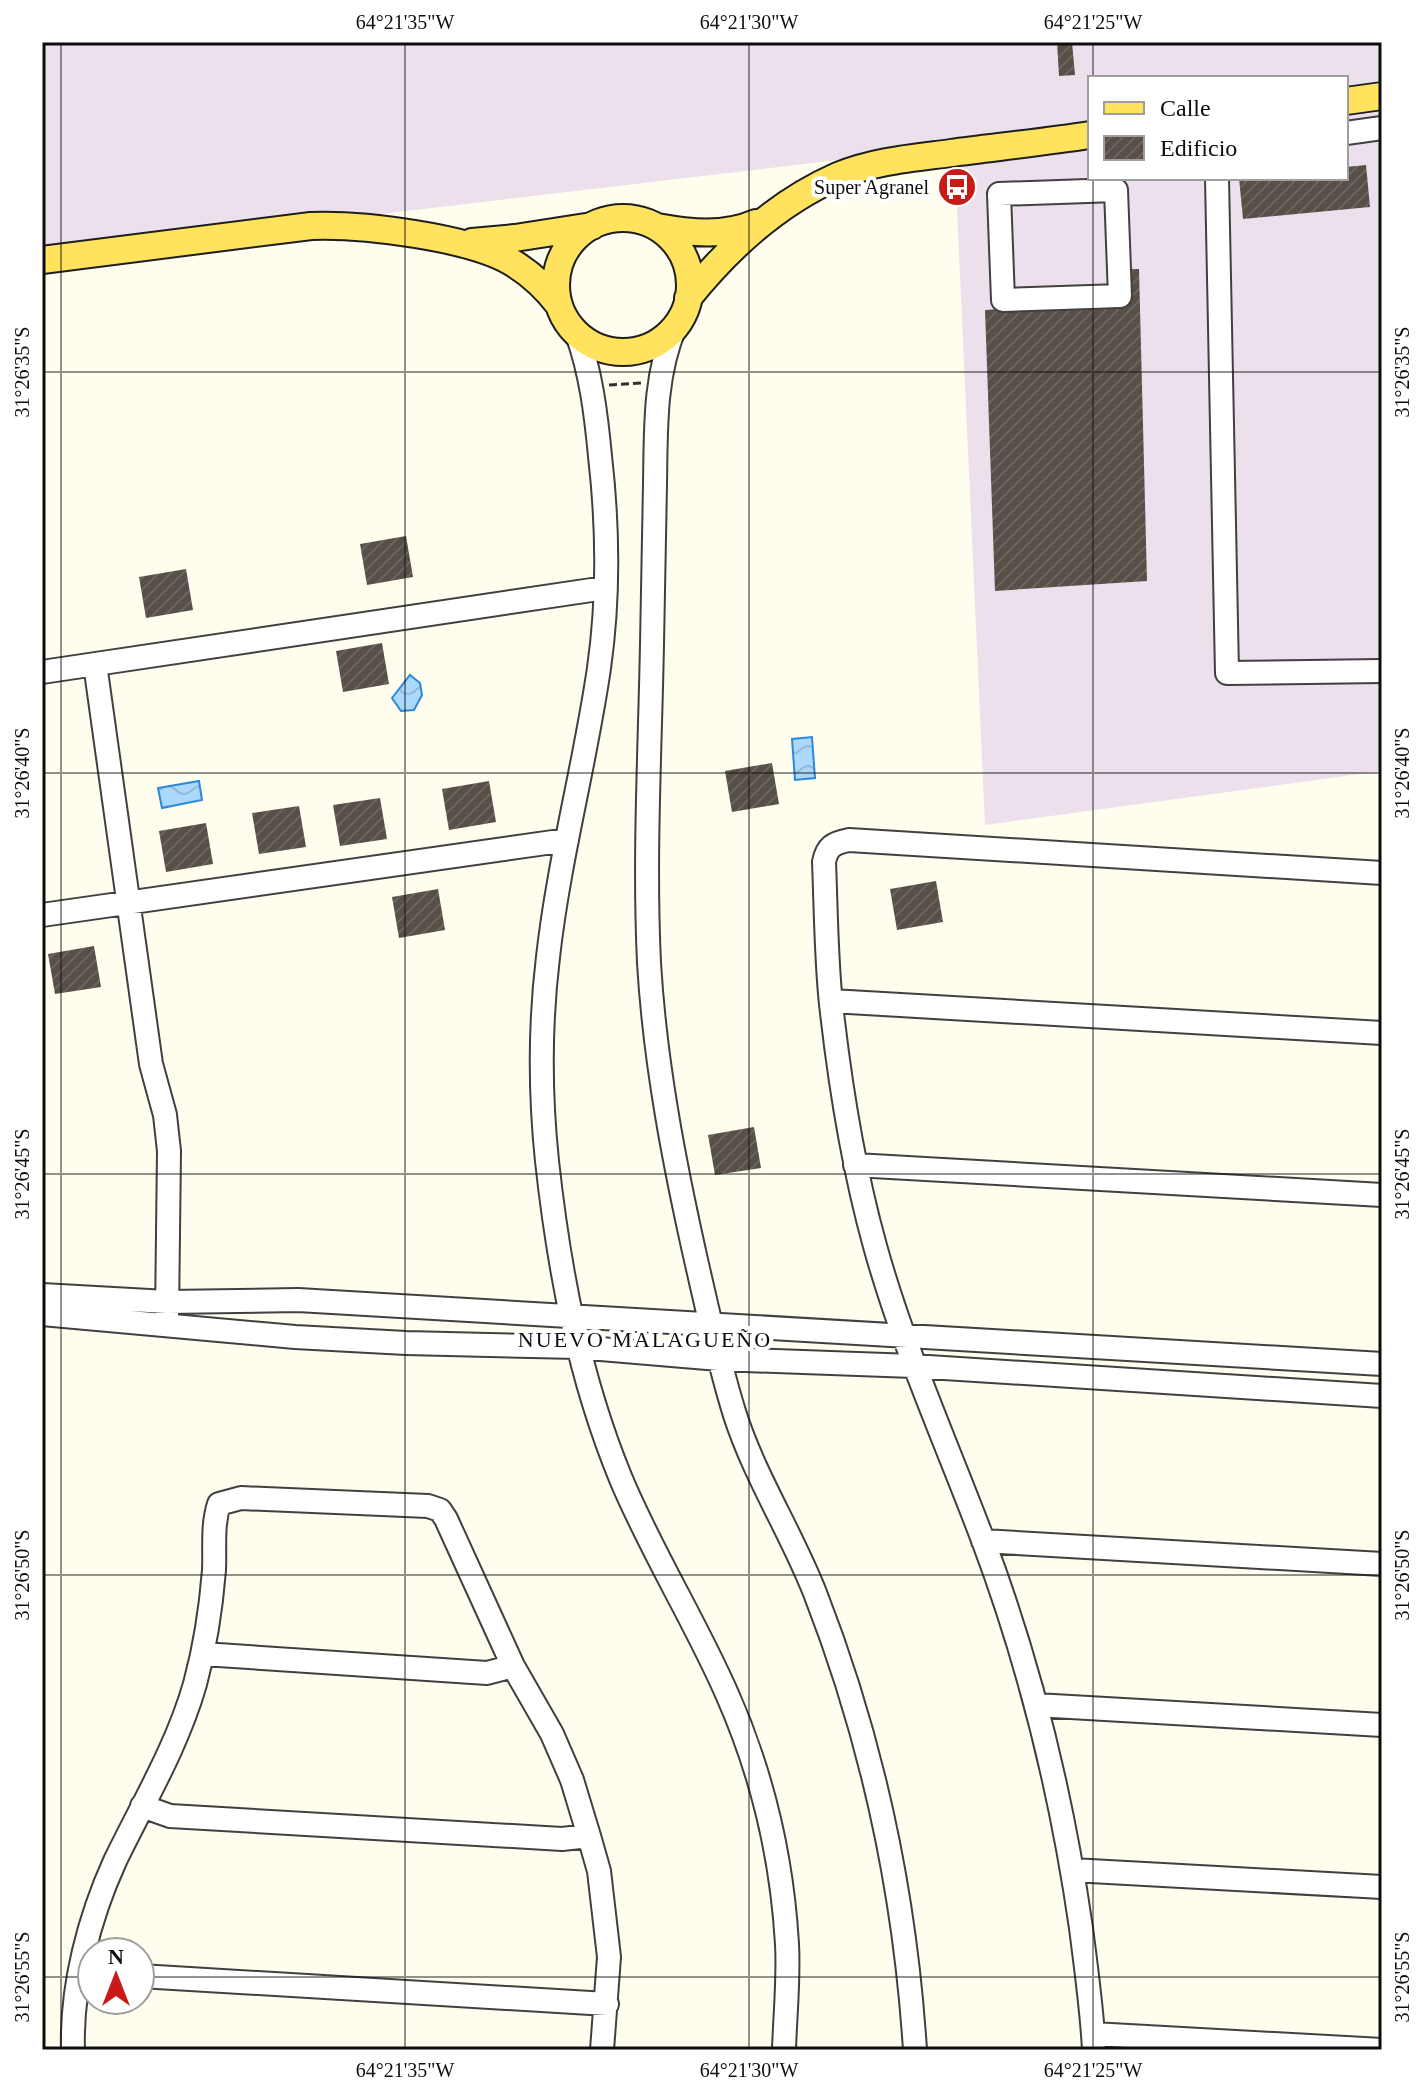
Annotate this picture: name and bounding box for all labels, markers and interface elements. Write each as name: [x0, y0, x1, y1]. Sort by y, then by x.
text: 64°21'35"W: [356, 11, 454, 33]
text: 64°21'30"W: [700, 11, 798, 33]
text: 64°21'25"W: [1044, 11, 1142, 33]
legend: [1088, 76, 1348, 180]
text: Calle: [1160, 95, 1211, 121]
text: Edificio: [1160, 135, 1237, 161]
bus stop icon: Super Agranel: [936, 166, 978, 208]
place label: Super Agranel: [814, 176, 929, 199]
text: 31°26'35"S: [11, 327, 33, 417]
text: 31°26'35"S: [1391, 327, 1413, 417]
text: 31°26'40"S: [11, 728, 33, 818]
text: 31°26'40"S: [1391, 728, 1413, 818]
text: 31°26'45"S: [11, 1129, 33, 1219]
text: 31°26'45"S: [1391, 1129, 1413, 1219]
district label: NUEVO MALAGUEÑO: [518, 1327, 772, 1352]
text: 31°26'50"S: [11, 1530, 33, 1620]
text: 31°26'50"S: [1391, 1530, 1413, 1620]
text: 31°26'55"S: [11, 1932, 33, 2022]
text: 31°26'55"S: [1391, 1932, 1413, 2022]
north arrow: [76, 1936, 156, 2016]
text: N: [108, 1944, 124, 1969]
text: 64°21'35"W: [356, 2059, 454, 2081]
text: 64°21'30"W: [700, 2059, 798, 2081]
text: 64°21'25"W: [1044, 2059, 1142, 2081]

